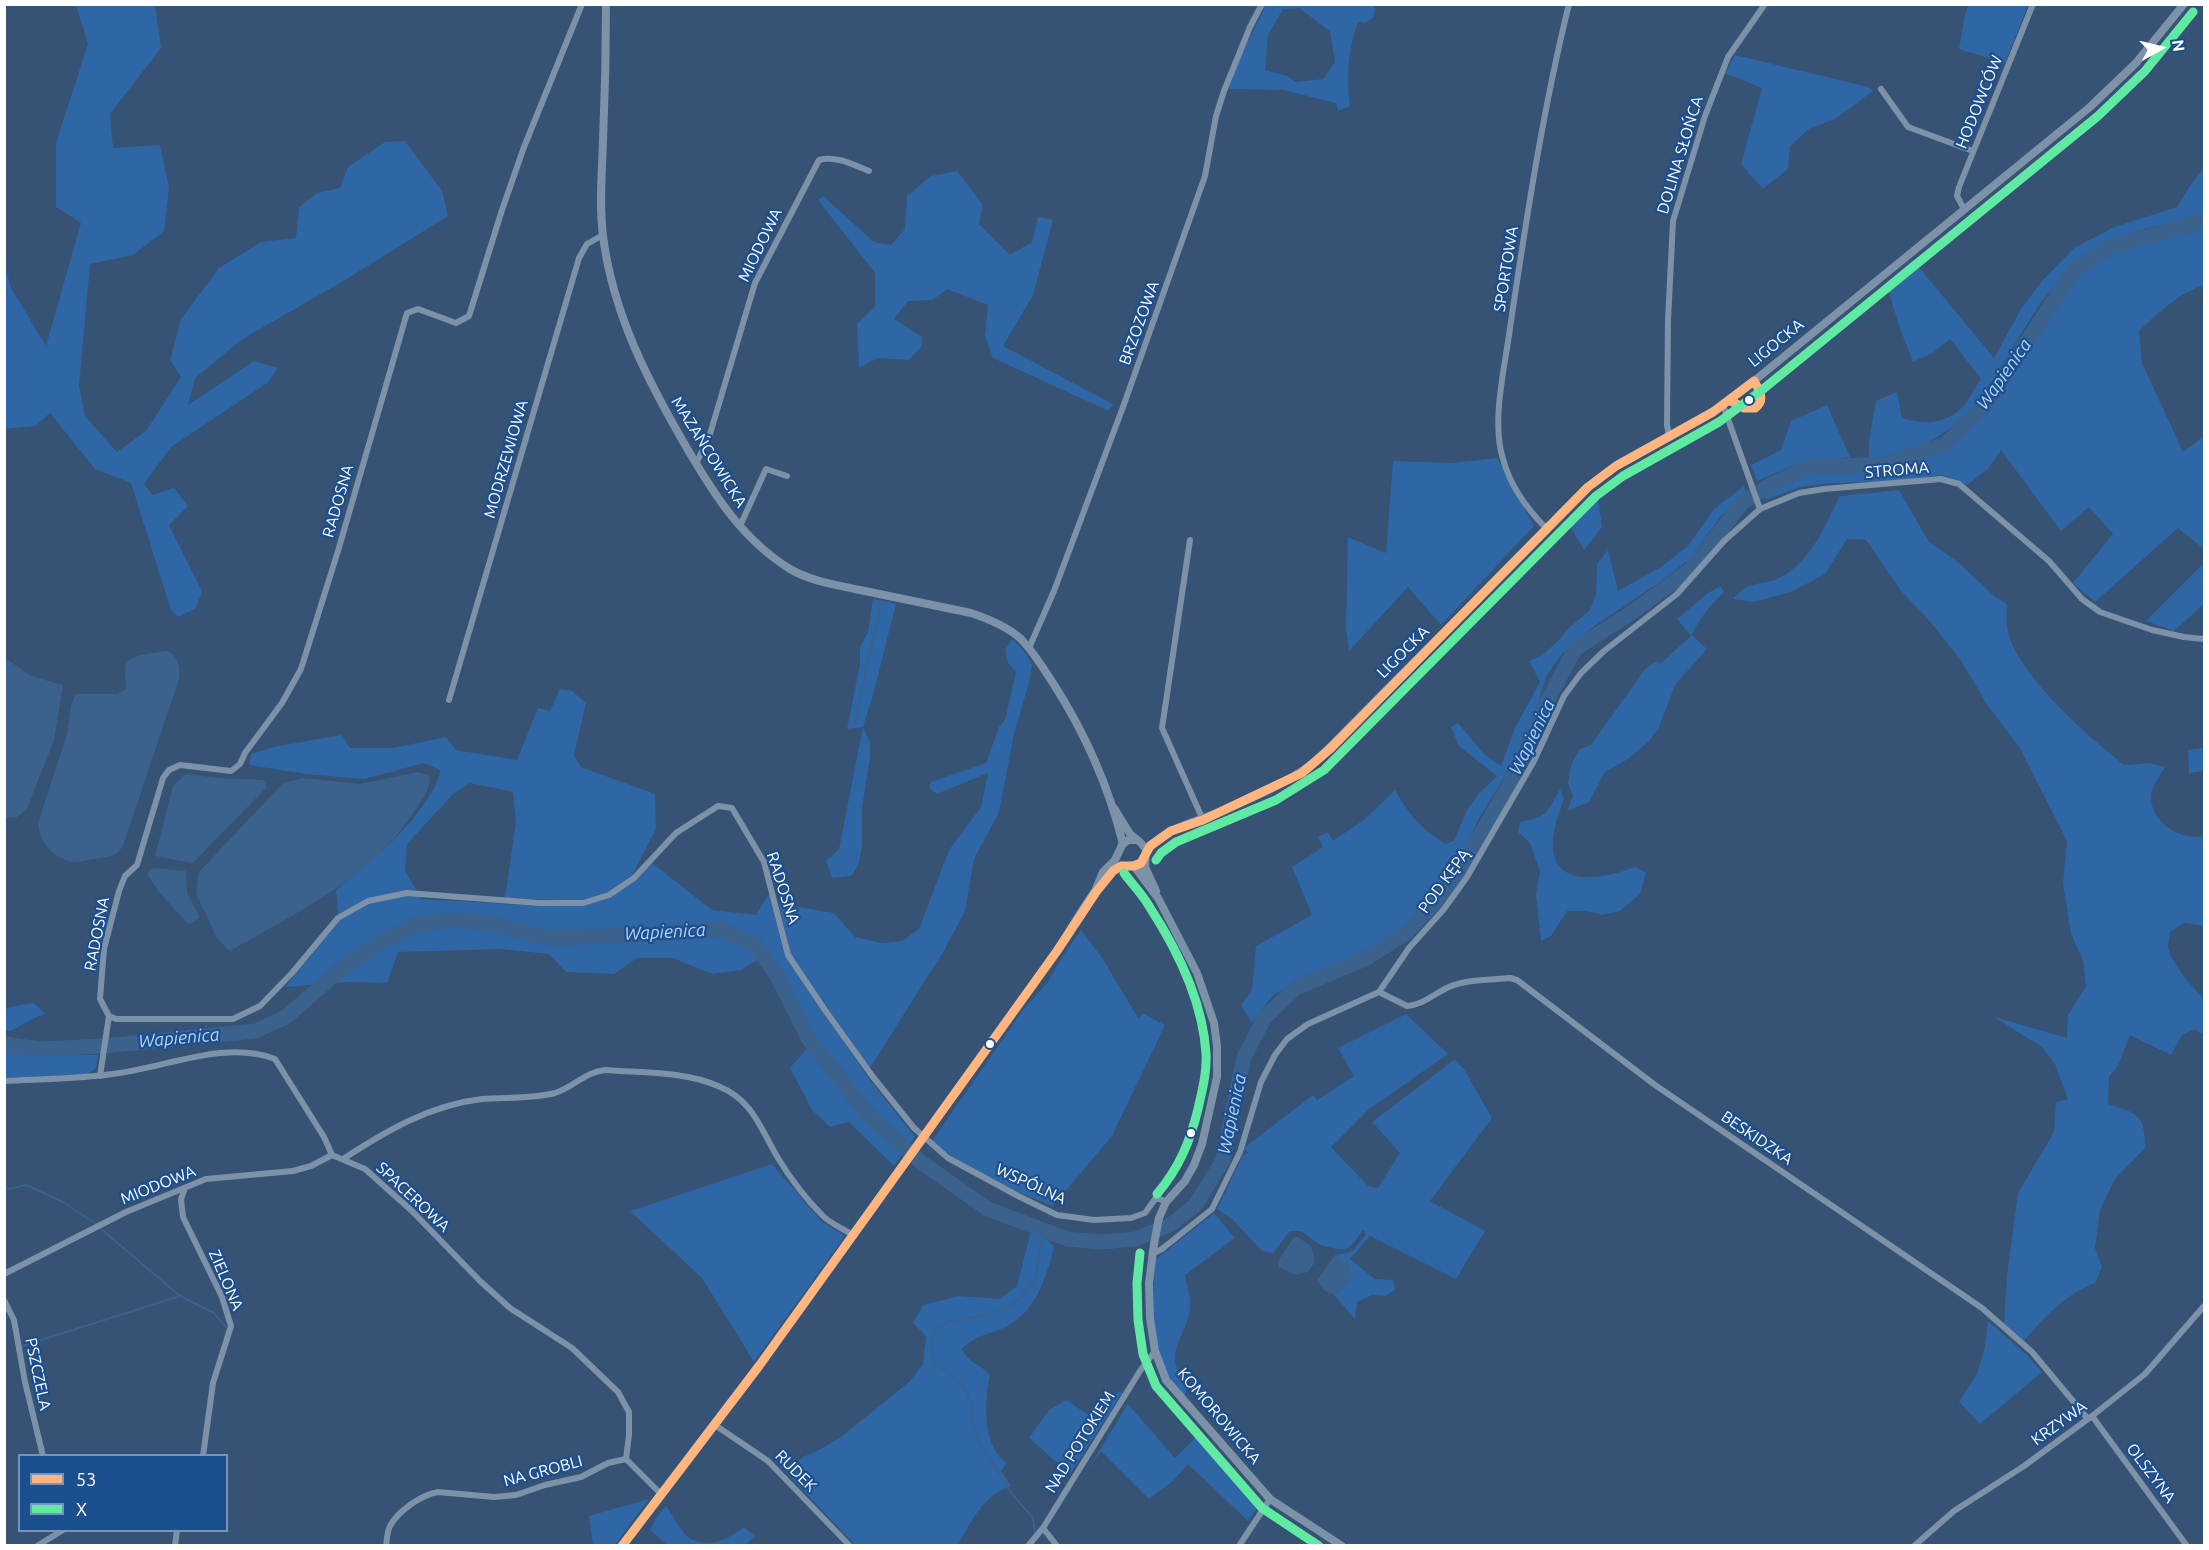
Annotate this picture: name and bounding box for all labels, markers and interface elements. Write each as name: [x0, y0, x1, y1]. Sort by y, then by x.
north arrow: [2131, 18, 2191, 78]
text: N: [2169, 38, 2189, 53]
street label: HODOWCÓW: [1952, 53, 2006, 151]
street label: DOLINA SŁOŃCA: [1653, 94, 1707, 216]
street label: MIODOWA: [734, 205, 786, 285]
street label: SPORTOWA: [1490, 225, 1522, 313]
street label: BRZOZOWA: [1115, 278, 1163, 368]
street label: LIGOCKA: [1744, 315, 1808, 371]
water label: Wapienica: [1972, 335, 2036, 413]
street label: MAZAŃCOWICKA: [667, 393, 751, 511]
unlabelled marker: [1743, 394, 1755, 406]
street label: MODRZEWIOWA: [480, 398, 532, 520]
street label: STROMA: [1864, 458, 1930, 482]
street label: RADOSNA: [318, 462, 358, 540]
street label: LIGOCKA: [1373, 622, 1433, 682]
water label: Wapienica: [1505, 696, 1559, 778]
street label: POD KĘPĄ: [1414, 845, 1474, 917]
street label: RADOSNA: [762, 849, 804, 927]
street label: RADOSNA: [80, 895, 114, 973]
water label: Wapienica: [624, 919, 706, 945]
water label: Wapienica: [138, 1024, 220, 1052]
unlabelled marker: [984, 1038, 996, 1050]
water label: Wapienica: [1213, 1072, 1251, 1156]
street label: BESKIDZKA: [1717, 1107, 1797, 1169]
unlabelled marker: [1185, 1127, 1197, 1139]
street label: SPACEROWA: [372, 1158, 454, 1236]
street label: WSPÓLNA: [993, 1159, 1069, 1209]
street label: MIODOWA: [118, 1161, 198, 1209]
street label: ZIELONA: [205, 1247, 247, 1313]
street label: PSZCZELA: [21, 1336, 55, 1412]
street label: KOMOROWICKA: [1173, 1364, 1265, 1468]
street label: NAD POTOKIEM: [1041, 1388, 1119, 1496]
street label: KRZYWA: [2028, 1396, 2090, 1450]
street label: OLSZYNA: [2122, 1439, 2180, 1507]
street label: RUDEK: [771, 1446, 821, 1496]
street label: NA GROBLI: [501, 1451, 585, 1491]
legend: [18, 1454, 228, 1532]
text: 53: [76, 1469, 96, 1489]
text: X: [76, 1499, 87, 1519]

